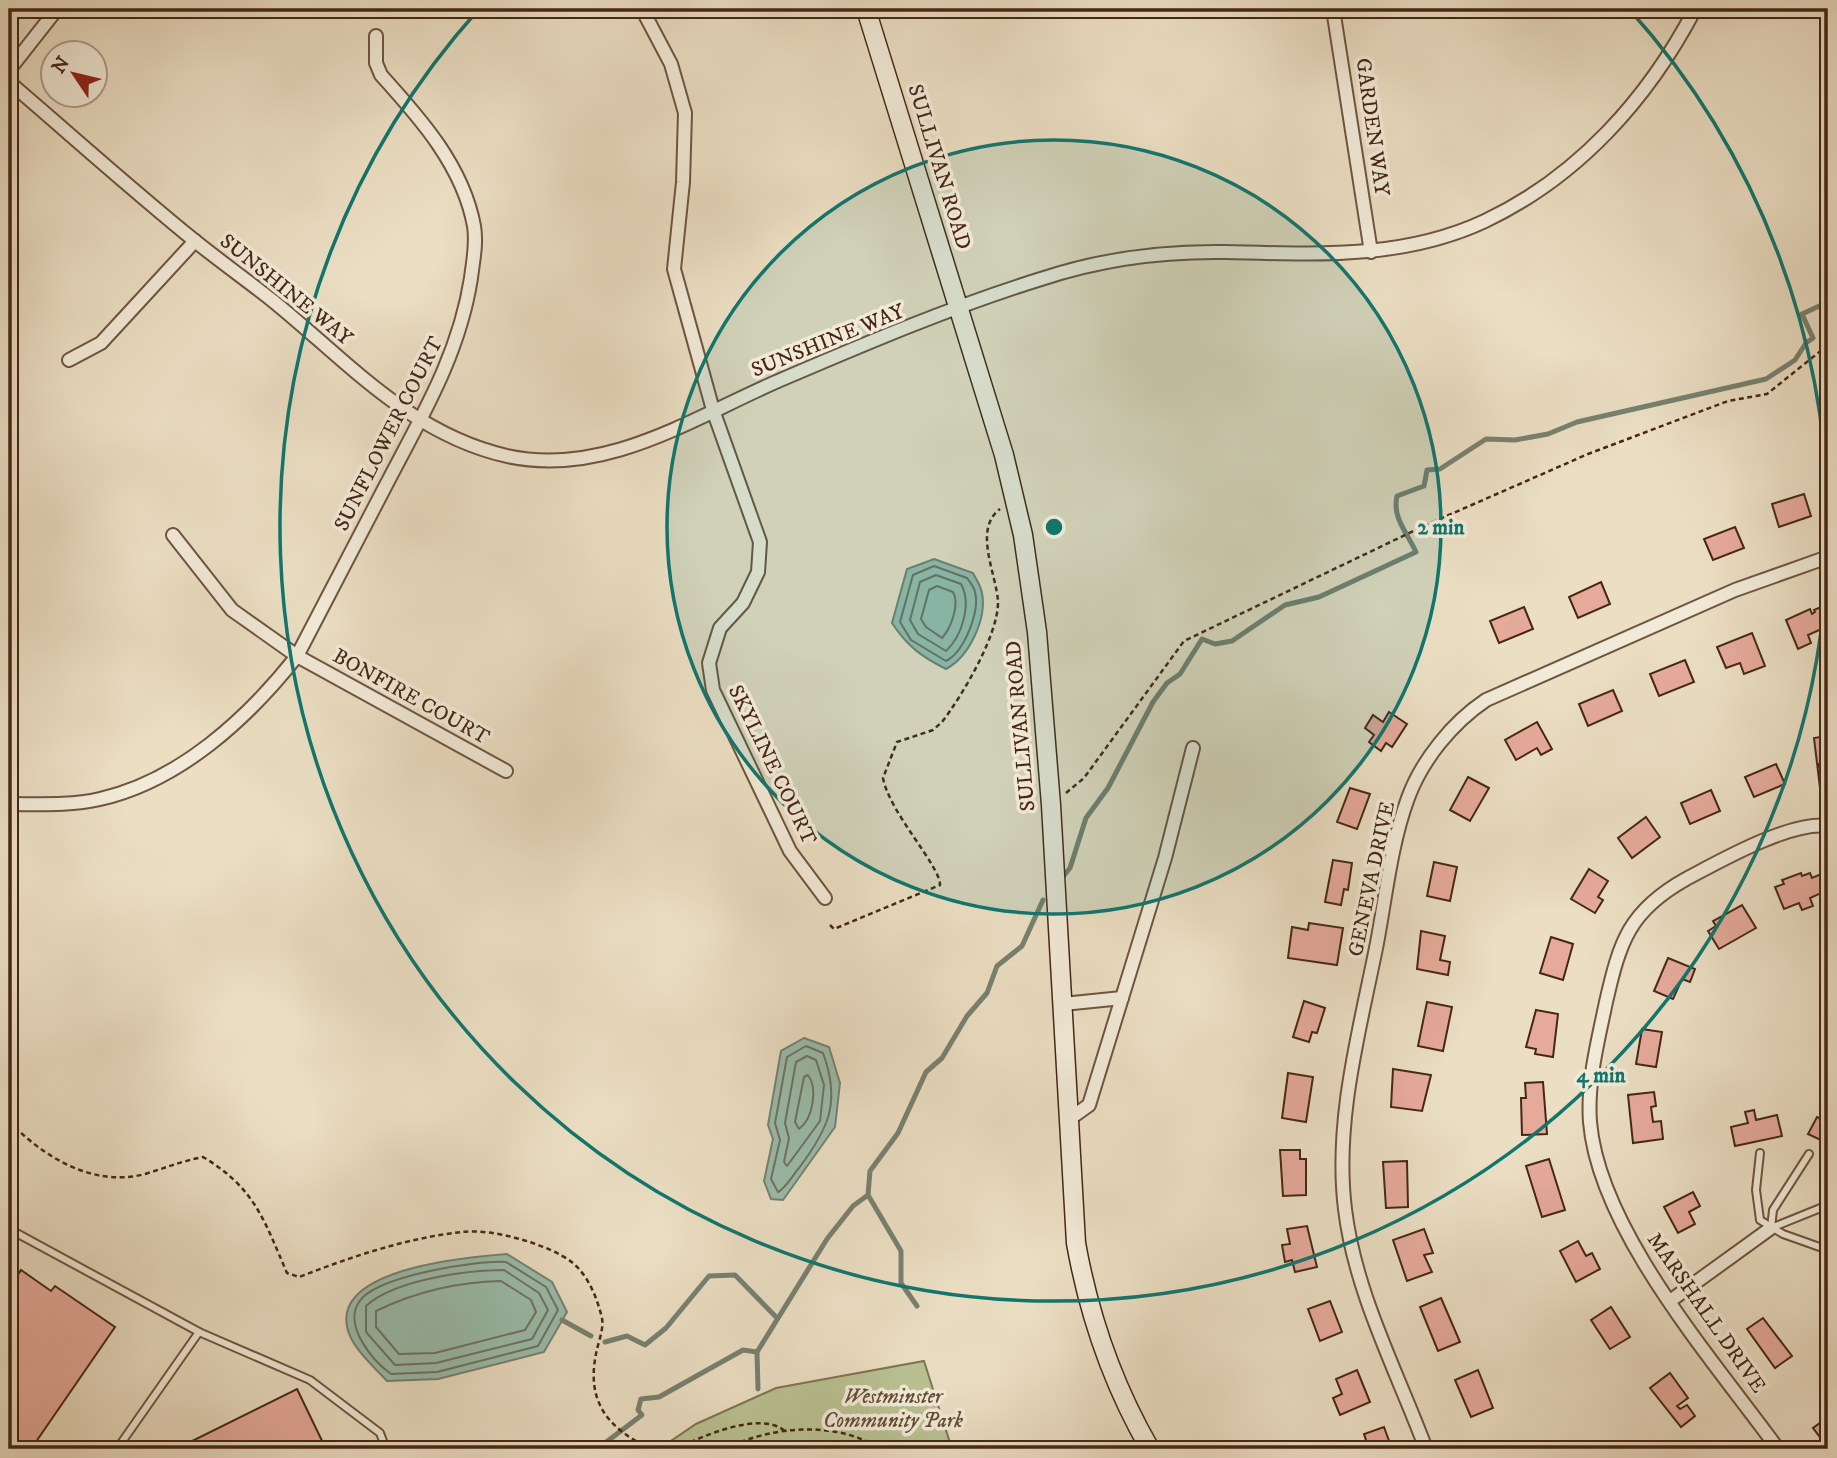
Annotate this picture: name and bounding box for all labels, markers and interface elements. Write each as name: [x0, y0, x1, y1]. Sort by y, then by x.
north arrow: [38, 38, 108, 108]
text: N: [47, 52, 75, 78]
street label: GARDEN WAY: [1349, 56, 1395, 198]
street label: SULLIVAN ROAD: [902, 81, 976, 253]
street label: SUNSHINE WAY: [214, 229, 358, 352]
street label: SUNSHINE WAY: [748, 298, 909, 384]
street label: SUNFLOWER COURT: [329, 332, 449, 535]
centre of rings: [1042, 515, 1066, 539]
text: 2 min: [1418, 515, 1466, 541]
street label: SULLIVAN ROAD: [1001, 640, 1041, 812]
street label: BONFIRE COURT: [328, 643, 494, 751]
street label: SKYLINE COURT: [722, 681, 822, 849]
street label: GENEVA DRIVE: [1343, 799, 1401, 959]
text: 4 min: [1577, 1063, 1626, 1089]
street label: MARSHALL DRIVE: [1641, 1228, 1771, 1398]
park label: Westminster Community Park: [823, 1384, 963, 1434]

